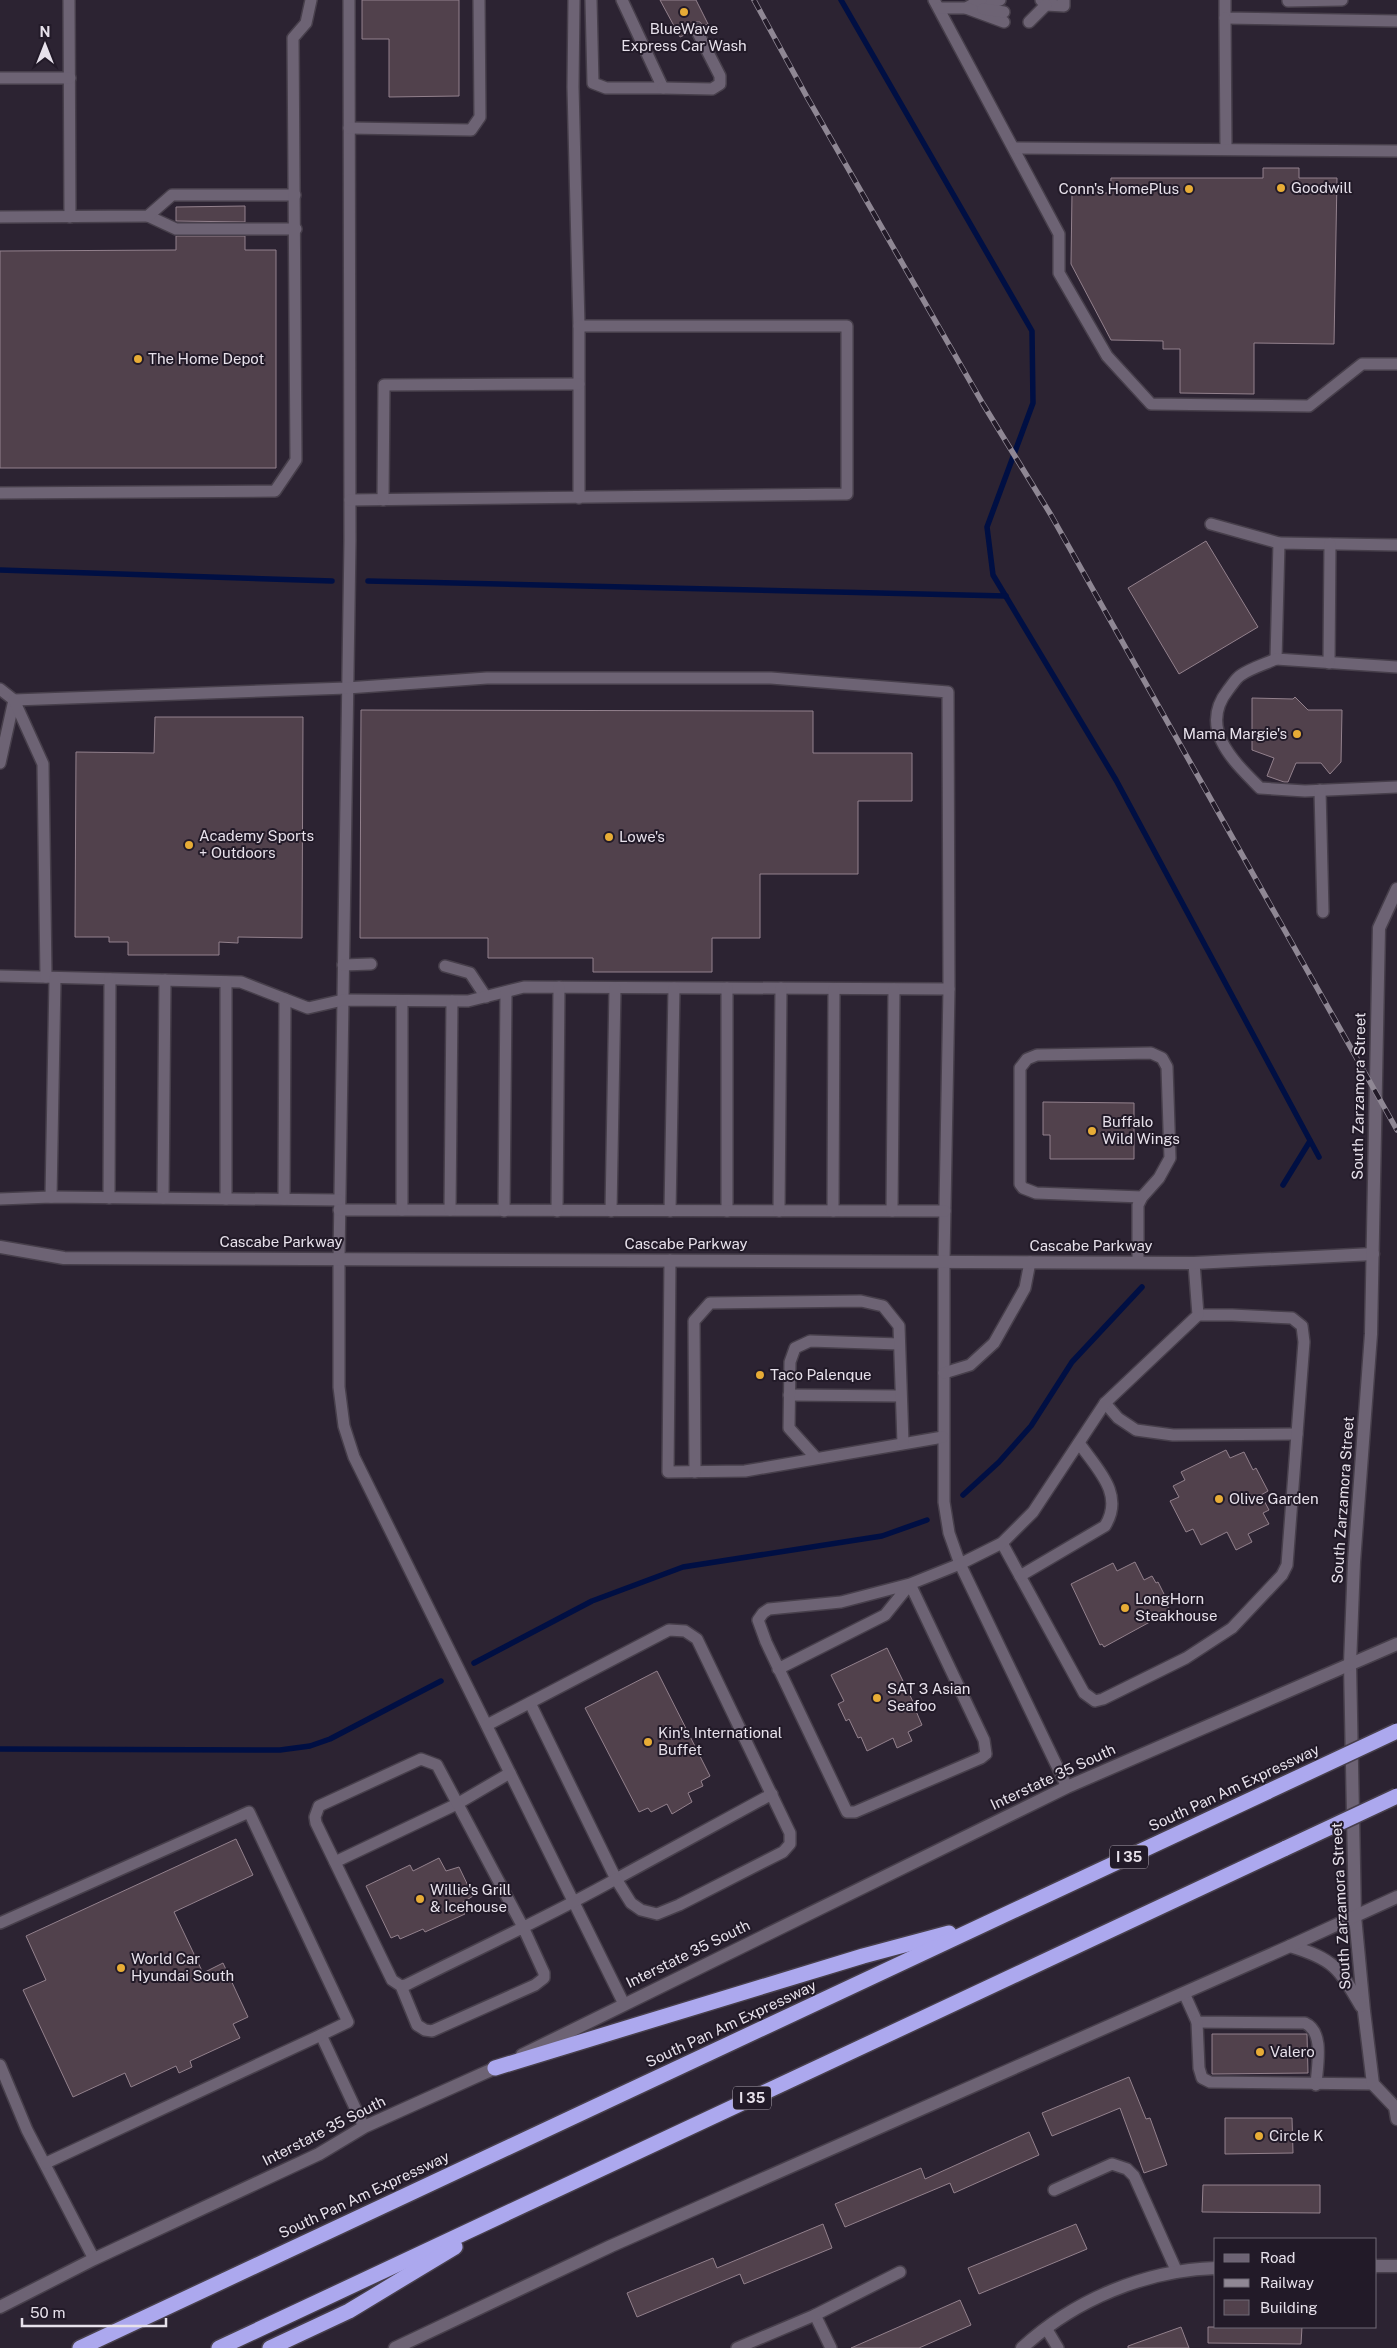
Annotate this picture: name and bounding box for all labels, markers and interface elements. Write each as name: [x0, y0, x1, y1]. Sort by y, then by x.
marker: BlueWave Express Car Wash: [678, 6, 690, 18]
north arrow: [20, 20, 70, 70]
place label: BlueWave Express Car Wash: [621, 20, 747, 54]
text: N: [40, 24, 50, 40]
place label: Goodwill: [1291, 179, 1352, 196]
place label: Conn's HomePlus: [1059, 180, 1179, 197]
marker: Goodwill: [1275, 182, 1287, 194]
marker: Conn's HomePlus: [1183, 183, 1195, 195]
place label: The Home Depot: [148, 350, 264, 367]
marker: The Home Depot: [132, 353, 144, 365]
place label: Mama Margie's: [1183, 725, 1287, 742]
marker: Mama Margie's: [1291, 728, 1303, 740]
place label: Academy Sports + Outdoors: [199, 827, 314, 861]
place label: Lowe's: [619, 828, 665, 845]
marker: Lowe's: [603, 831, 615, 843]
marker: Academy Sports + Outdoors: [183, 839, 195, 851]
street label: South Zarzamora Street: [1349, 1012, 1368, 1180]
place label: Buffalo Wild Wings: [1102, 1113, 1180, 1147]
marker: Buffalo Wild Wings: [1086, 1125, 1098, 1137]
street label: Cascabe Parkway: [219, 1233, 343, 1250]
street label: Cascabe Parkway: [624, 1235, 748, 1252]
street label: Cascabe Parkway: [1029, 1237, 1153, 1254]
place label: Taco Palenque: [770, 1366, 872, 1383]
marker: Taco Palenque: [754, 1369, 766, 1381]
street label: South Zarzamora Street: [1328, 1416, 1357, 1584]
place label: Olive Garden: [1229, 1490, 1319, 1507]
marker: Olive Garden: [1213, 1493, 1225, 1505]
place label: LongHorn Steakhouse: [1135, 1590, 1217, 1624]
marker: LongHorn Steakhouse: [1119, 1602, 1131, 1614]
place label: SAT 3 Asian Seafoo: [887, 1680, 970, 1714]
marker: SAT 3 Asian Seafoo: [871, 1692, 883, 1704]
place label: Kin's International Buffet: [658, 1724, 782, 1758]
marker: Kin's International Buffet: [642, 1736, 654, 1748]
street label: Interstate 35 South: [988, 1740, 1118, 1813]
street label: South Pan Am Expressway: [1146, 1741, 1322, 1835]
street label: South Zarzamora Street: [1328, 1822, 1353, 1990]
road number: I 35: [1110, 1845, 1148, 1868]
place label: Willie's Grill & Icehouse: [430, 1881, 511, 1915]
marker: Willie's Grill & Icehouse: [414, 1893, 426, 1905]
street label: Interstate 35 South: [623, 1916, 753, 1991]
place label: World Car Hyundai South: [131, 1950, 234, 1984]
marker: World Car Hyundai South: [115, 1962, 127, 1974]
street label: South Pan Am Expressway: [643, 1977, 819, 2071]
place label: Valero: [1270, 2043, 1315, 2060]
marker: Valero: [1254, 2046, 1266, 2058]
road number: I 35: [733, 2086, 771, 2110]
street label: Interstate 35 South: [259, 2092, 388, 2169]
place label: Circle K: [1269, 2127, 1323, 2144]
marker: Circle K: [1253, 2130, 1265, 2142]
street label: South Pan Am Expressway: [276, 2148, 452, 2242]
legend: [1214, 2238, 1377, 2328]
text: Road: [1260, 2249, 1296, 2266]
text: Railway: [1260, 2274, 1314, 2291]
scale bar: [22, 2296, 166, 2328]
text: Building: [1260, 2299, 1318, 2316]
text: 50 m: [30, 2304, 65, 2321]

